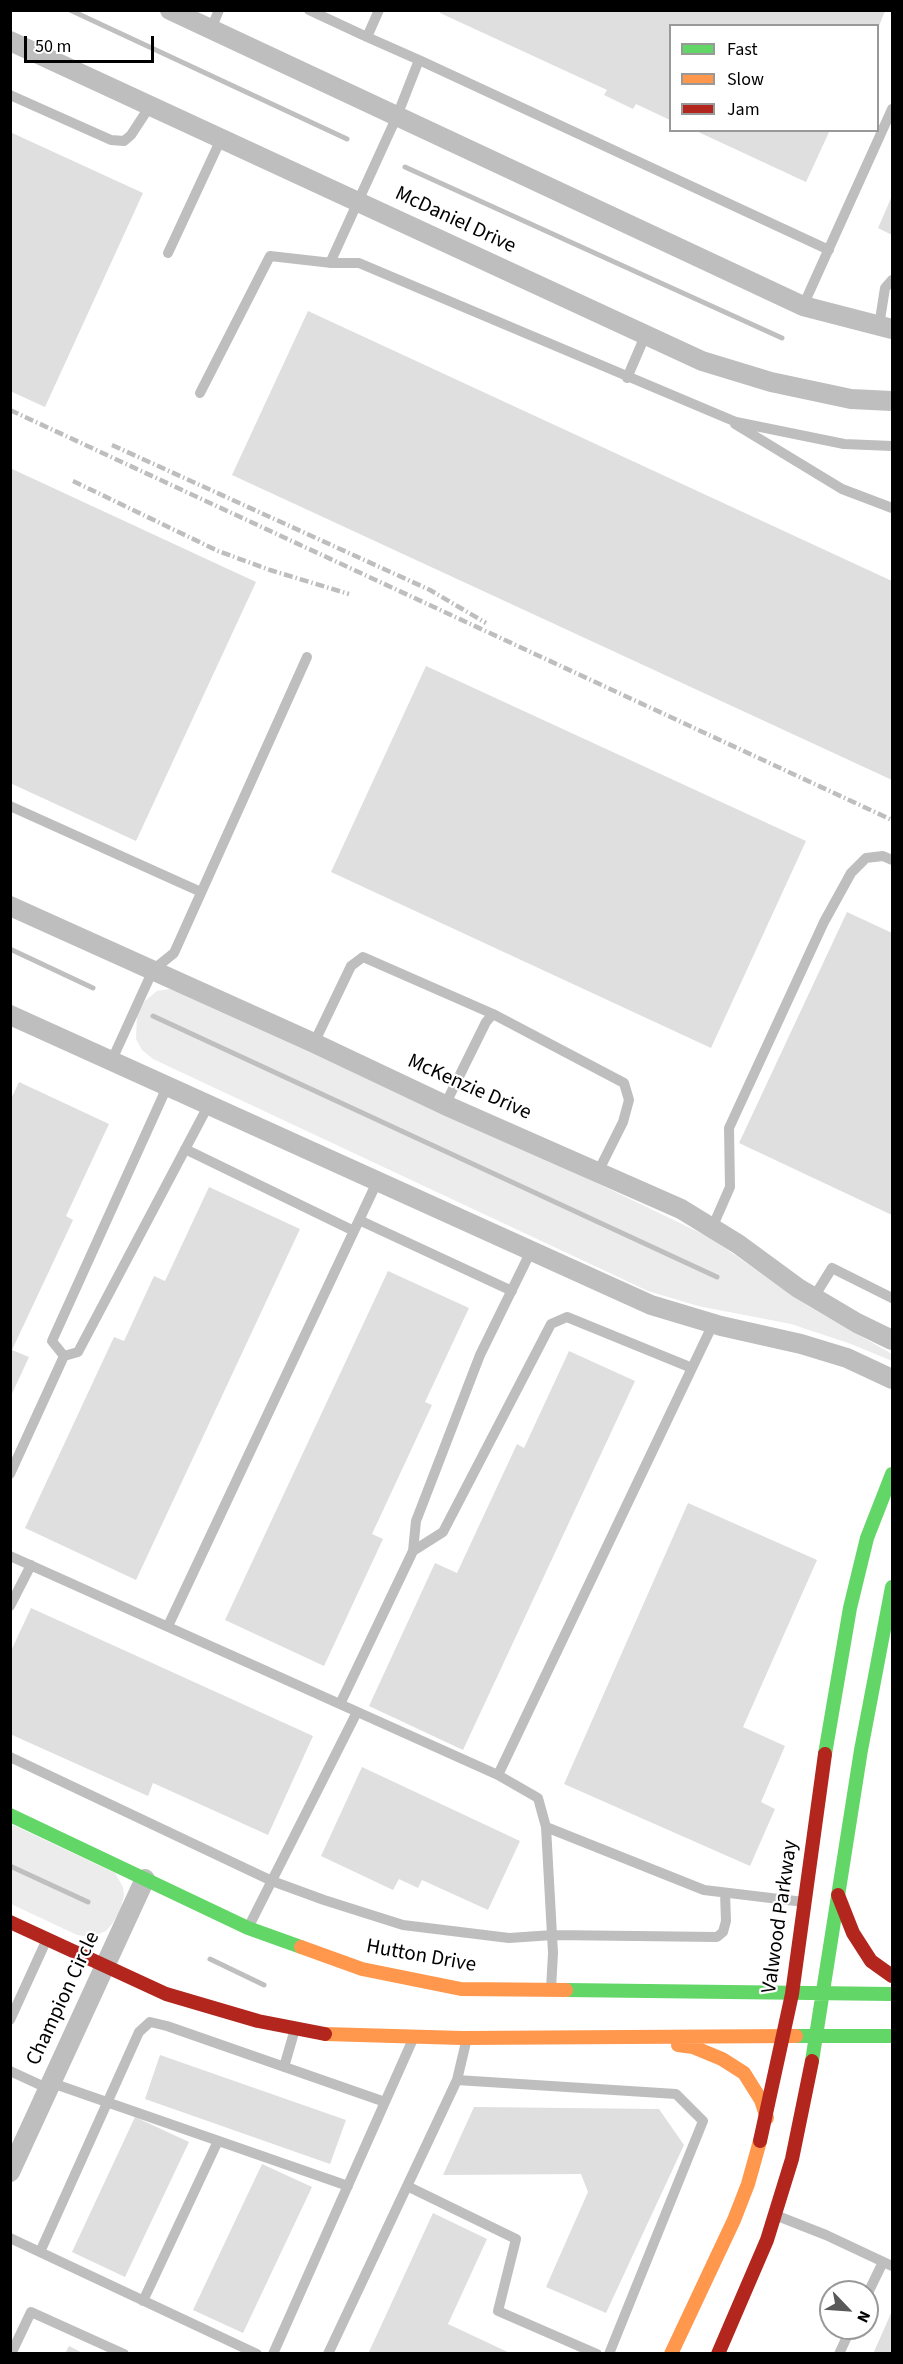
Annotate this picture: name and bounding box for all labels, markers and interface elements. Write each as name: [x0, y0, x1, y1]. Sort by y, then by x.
scale bar: [27, 24, 158, 62]
legend: [669, 24, 879, 132]
text: 50 m: [35, 34, 71, 59]
text: Fast: [727, 37, 758, 62]
text: Slow: [727, 67, 764, 92]
text: Jam: [727, 97, 760, 122]
street label: McDaniel Drive: [391, 182, 519, 260]
street label: McKenzie Drive: [403, 1049, 535, 1127]
street label: Valwood Parkway: [758, 1839, 804, 1995]
street label: Champion Circle: [22, 1928, 106, 2070]
street label: Hutton Drive: [364, 1935, 478, 1979]
north arrow: [819, 2280, 879, 2340]
text: N: [851, 2307, 876, 2326]

